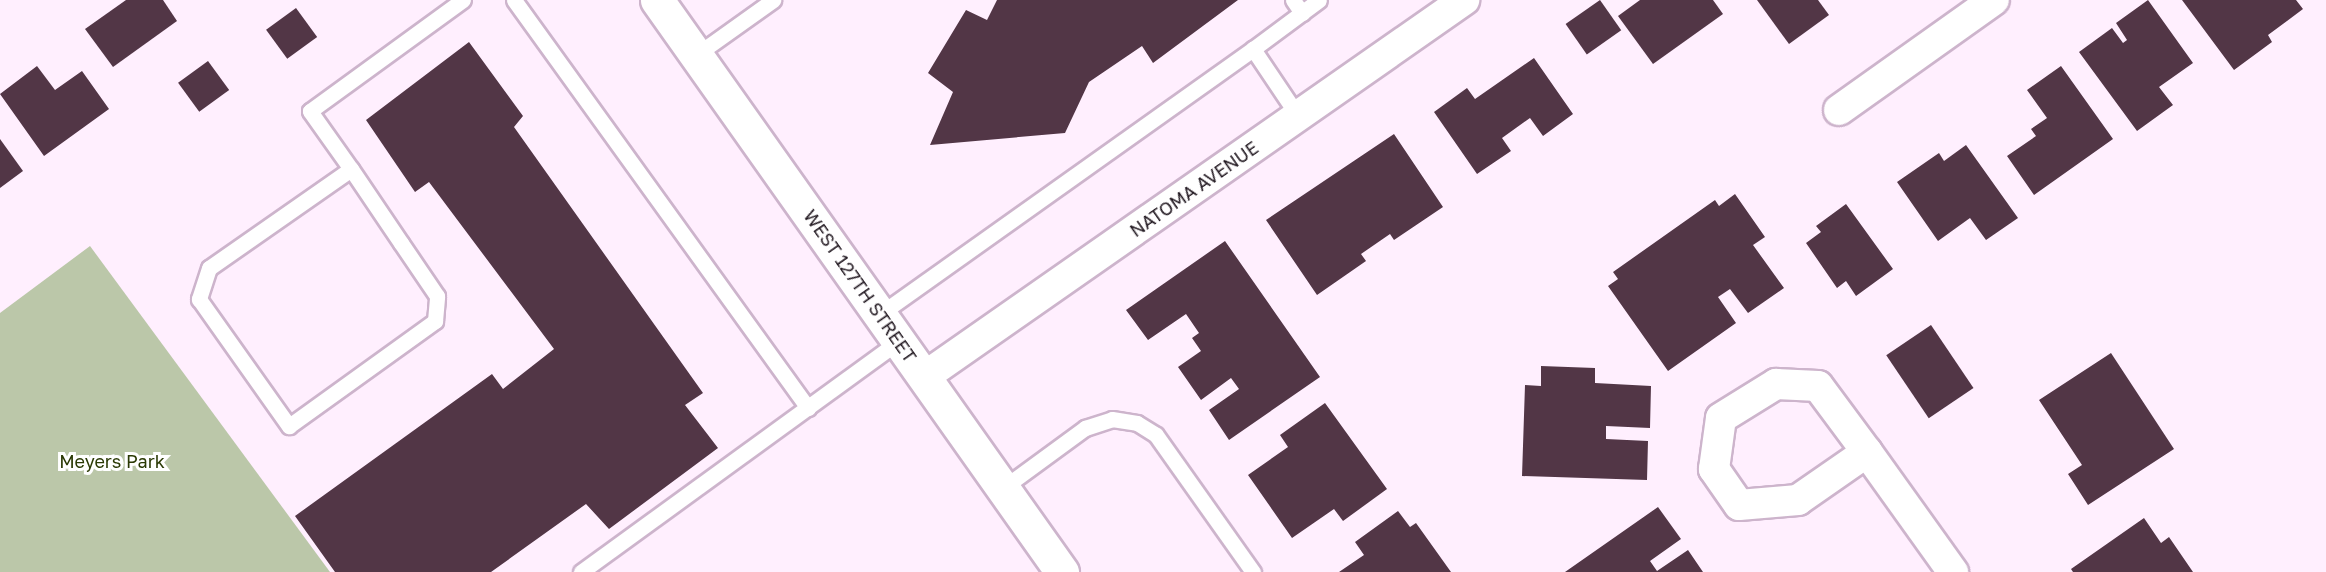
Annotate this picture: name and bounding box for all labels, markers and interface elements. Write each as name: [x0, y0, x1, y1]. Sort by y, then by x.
street label: NATOMA AVENUE: [1126, 137, 1262, 241]
street label: WEST 127TH STREET: [799, 206, 921, 366]
park label: Meyers Park: [59, 450, 165, 472]

